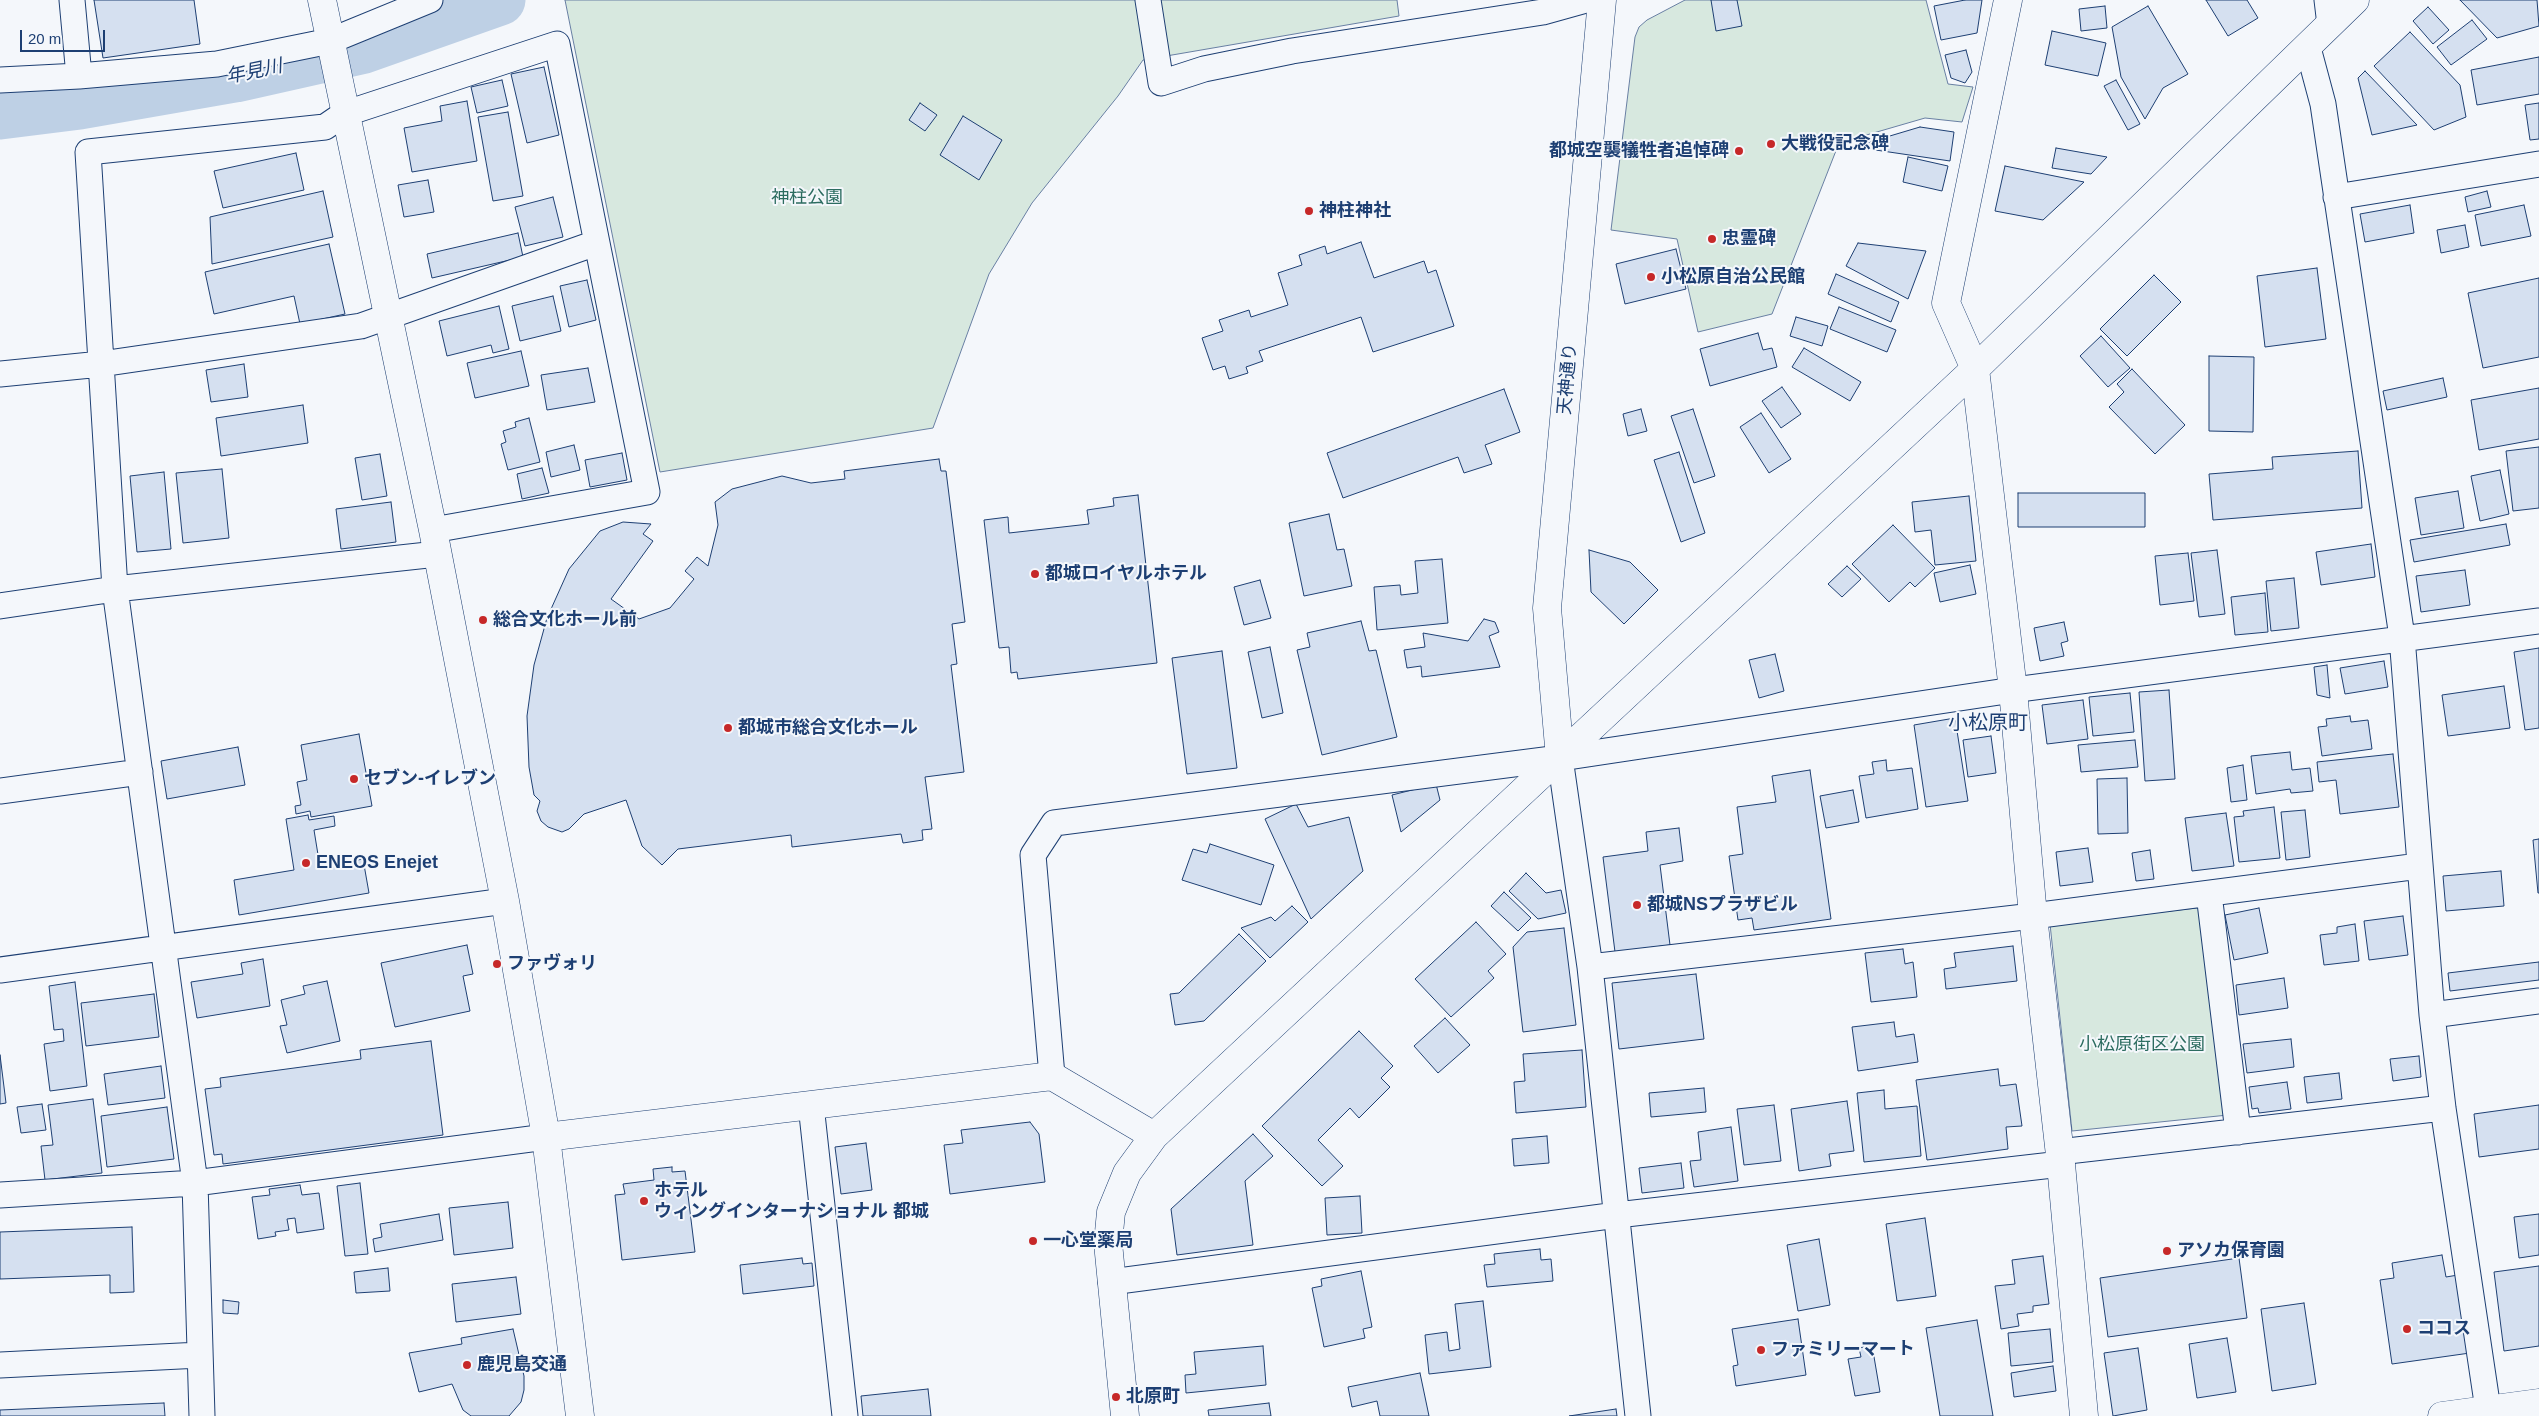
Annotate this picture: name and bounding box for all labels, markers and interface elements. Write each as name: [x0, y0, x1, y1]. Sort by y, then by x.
scale bar: [22, 20, 108, 52]
text: 20 m: [28, 30, 61, 47]
water label: 年見川: [224, 55, 284, 89]
place label: 大戦役記念碑: [1781, 133, 1889, 155]
marker: 大戦役記念碑: [1765, 138, 1777, 150]
place label: 都城空襲犠牲者追悼碑: [1549, 140, 1729, 162]
marker: 都城空襲犠牲者追悼碑: [1733, 145, 1745, 157]
park label: 神柱公園: [771, 187, 843, 209]
place label: 神柱神社: [1319, 200, 1391, 222]
marker: 神柱神社: [1303, 205, 1315, 217]
place label: 忠霊碑: [1722, 228, 1776, 250]
marker: 忠霊碑: [1706, 233, 1718, 245]
place label: 小松原自治公民館: [1661, 266, 1805, 288]
marker: 小松原自治公民館: [1645, 271, 1657, 283]
street label: 天神通り: [1554, 342, 1582, 416]
place label: 都城ロイヤルホテル: [1045, 563, 1207, 585]
marker: 都城ロイヤルホテル: [1029, 568, 1041, 580]
place label: 総合文化ホール前: [493, 609, 637, 631]
marker: 総合文化ホール前: [477, 614, 489, 626]
district label: 小松原町: [1948, 711, 2028, 735]
place label: 都城市総合文化ホール: [738, 717, 918, 739]
marker: 都城市総合文化ホール: [722, 722, 734, 734]
place label: セブン-イレブン: [364, 768, 496, 790]
marker: セブン-イレブン: [348, 773, 360, 785]
place label: ENEOS Enejet: [316, 852, 438, 874]
marker: ENEOS Enejet: [300, 857, 312, 869]
place label: 都城NSプラザビル: [1647, 894, 1798, 916]
marker: 都城NSプラザビル: [1631, 899, 1643, 911]
place label: ファヴォリ: [507, 953, 597, 975]
marker: ファヴォリ: [491, 958, 503, 970]
park label: 小松原街区公園: [2079, 1034, 2205, 1056]
place label: ホテル ウィングインターナショナル 都城: [654, 1180, 929, 1222]
marker: ホテル ウィングインターナショナル 都城: [638, 1195, 650, 1207]
place label: 一心堂薬局: [1043, 1230, 1133, 1252]
marker: 一心堂薬局: [1027, 1235, 1039, 1247]
place label: アソカ保育園: [2177, 1240, 2285, 1262]
marker: アソカ保育園: [2161, 1245, 2173, 1257]
place label: ココス: [2417, 1318, 2471, 1340]
marker: ココス: [2401, 1323, 2413, 1335]
place label: ファミリーマート: [1771, 1339, 1915, 1361]
marker: ファミリーマート: [1755, 1344, 1767, 1356]
place label: 鹿児島交通: [477, 1354, 567, 1376]
marker: 鹿児島交通: [461, 1359, 473, 1371]
place label: 北原町: [1126, 1386, 1180, 1408]
marker: 北原町: [1110, 1391, 1122, 1403]

